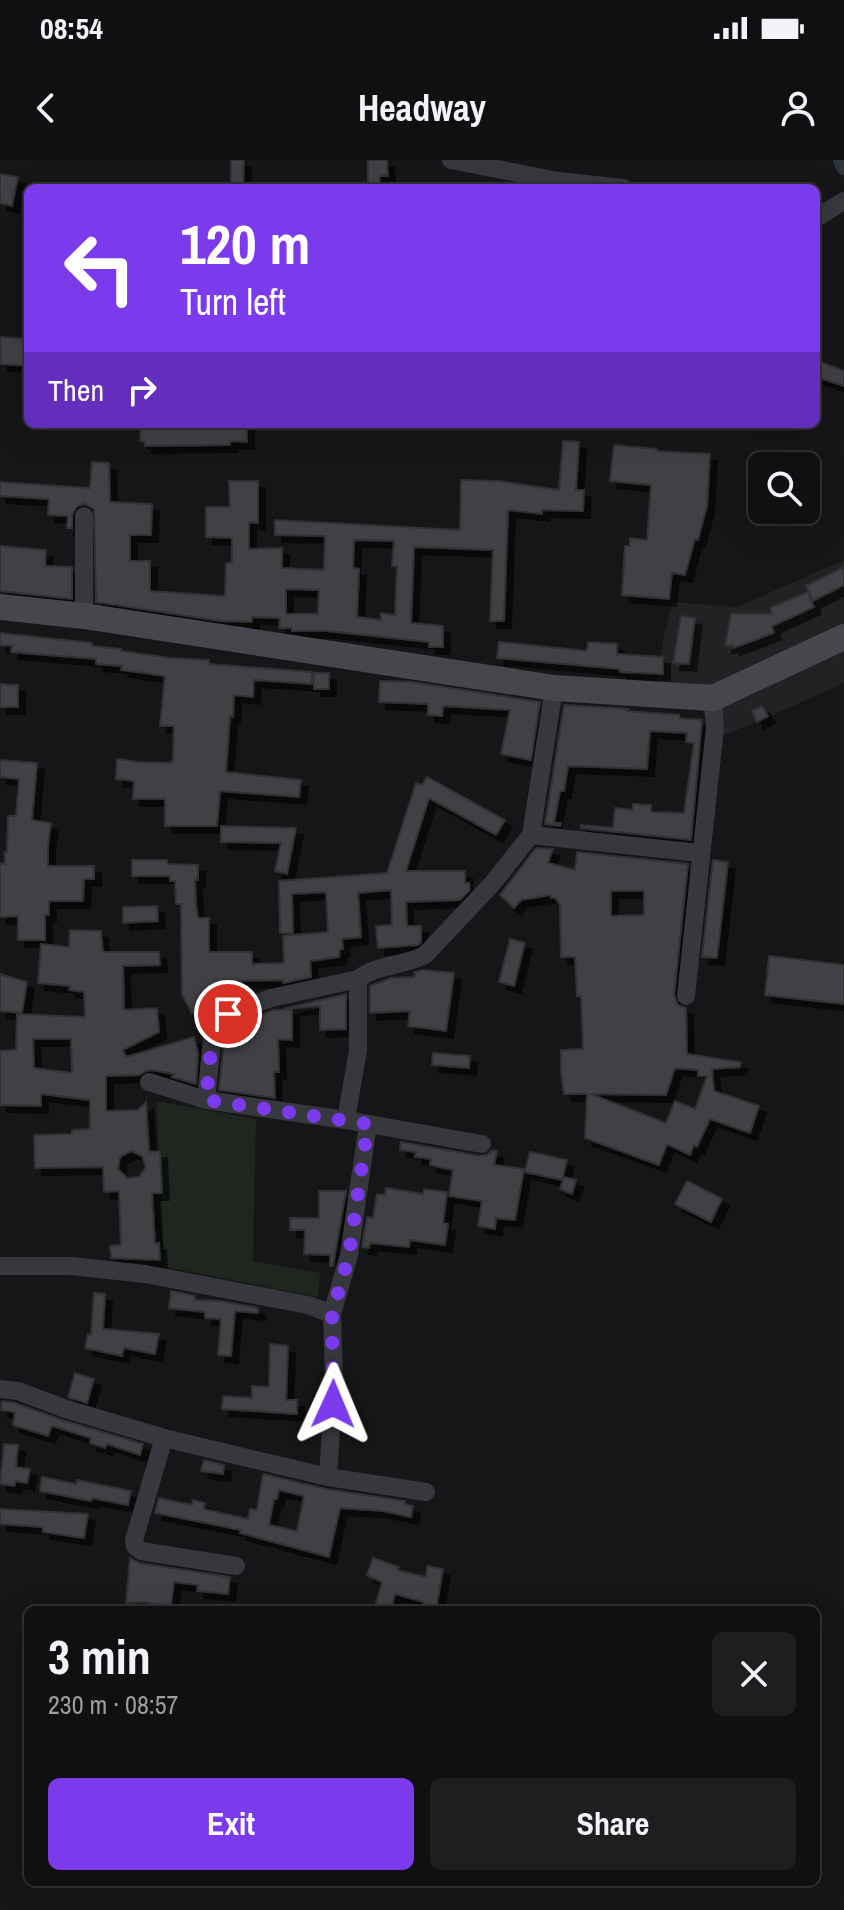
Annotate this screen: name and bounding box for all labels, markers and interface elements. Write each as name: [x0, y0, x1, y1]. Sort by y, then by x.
text: 08:54: [40, 8, 103, 48]
text: Headway: [358, 84, 486, 132]
icon: back: [24, 86, 68, 130]
icon: person: [776, 86, 820, 130]
text: 120 m: [180, 206, 310, 281]
icon: left: [48, 216, 152, 320]
text: Turn left: [180, 278, 286, 326]
icon: right: [120, 368, 164, 412]
text: Then: [48, 370, 104, 410]
map controls: [748, 452, 820, 524]
button: search: [748, 452, 820, 524]
pin: [194, 980, 262, 1048]
icon: arrive: [206, 992, 250, 1036]
position arrow: [291, 1362, 375, 1446]
text: 3 min: [48, 1624, 151, 1689]
button: close: [712, 1632, 796, 1716]
text: 230 m · 08:57: [48, 1687, 178, 1722]
button: Exit: [48, 1778, 414, 1870]
button: Share: [430, 1778, 796, 1870]

